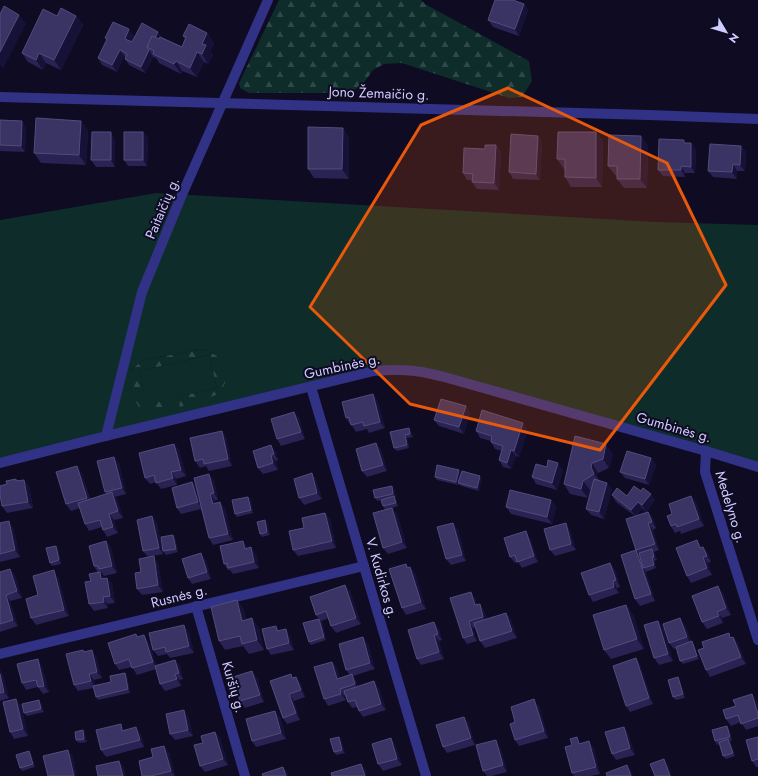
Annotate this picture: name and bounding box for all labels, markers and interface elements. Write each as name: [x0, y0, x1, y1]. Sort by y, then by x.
north arrow: [706, 12, 746, 52]
text: N: [725, 30, 743, 47]
street label: Jono Žemaičio g.: [326, 81, 430, 105]
street label: Paitaičių g.: [140, 174, 184, 242]
street label: Gumbinės g.: [302, 348, 382, 384]
street label: Gumbinės g.: [634, 407, 714, 447]
street label: Medelyno g.: [711, 468, 751, 546]
street label: V. Kudirkos g.: [361, 535, 403, 621]
street label: Rusnės g.: [149, 579, 209, 613]
street label: Kuršių g.: [217, 659, 251, 715]

